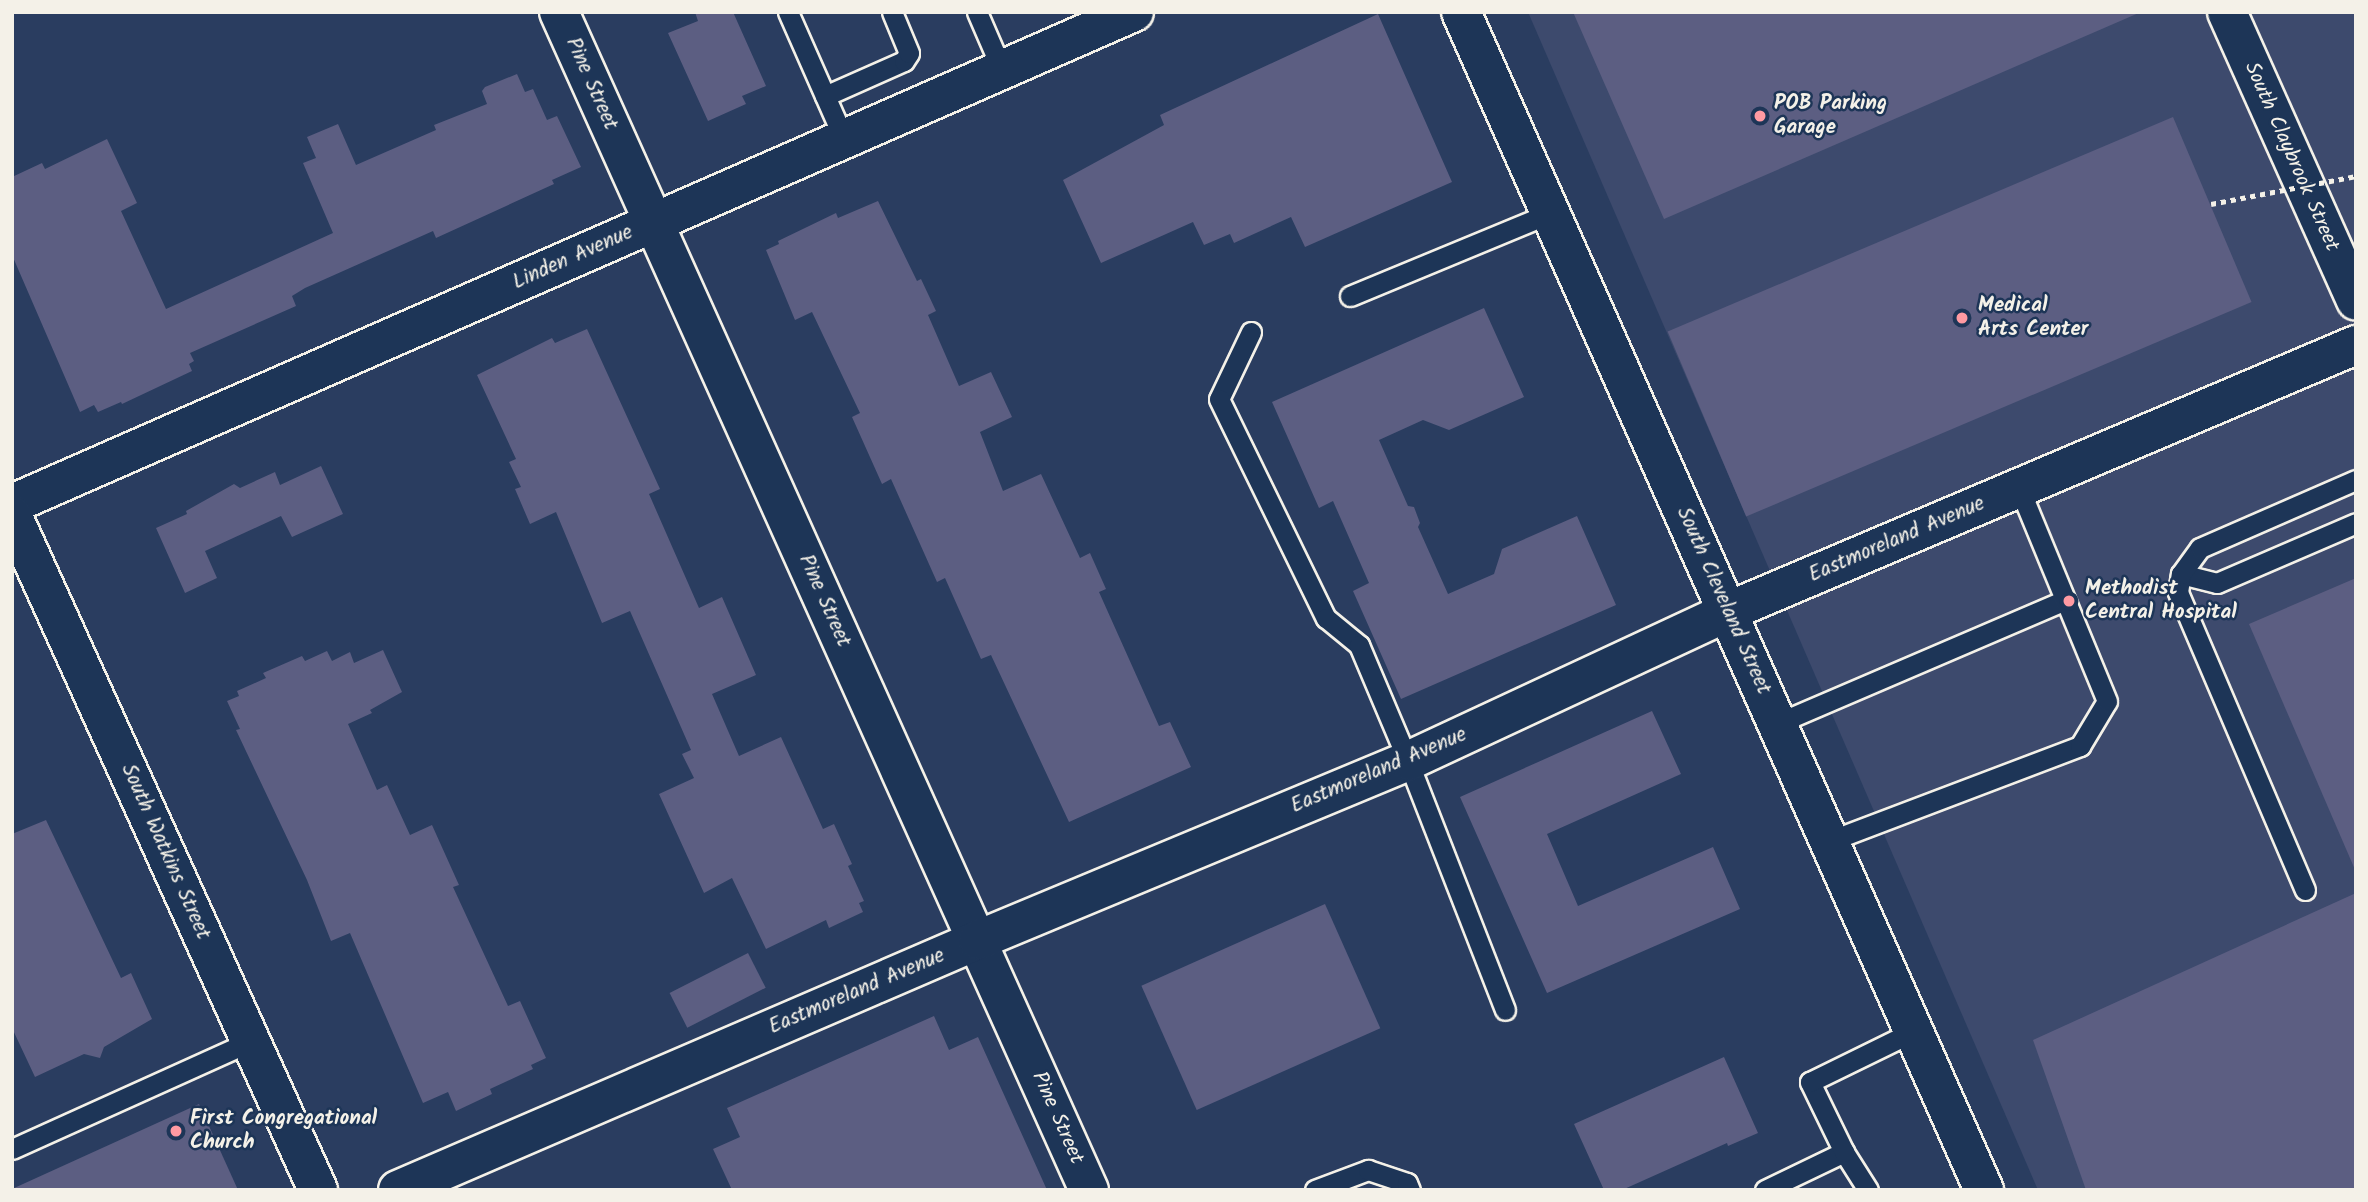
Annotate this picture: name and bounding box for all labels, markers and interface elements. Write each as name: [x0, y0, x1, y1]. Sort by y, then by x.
street label: Pine Street: [559, 34, 623, 134]
street label: South Claybrook Street: [2238, 58, 2344, 256]
place label: POB Parking Garage: [1774, 91, 1887, 141]
marker: POB Parking Garage: [1752, 108, 1768, 124]
street label: Linden Avenue: [509, 220, 637, 296]
place label: Medical Arts Center: [1978, 293, 2088, 343]
marker: Medical Arts Center: [1952, 308, 1972, 328]
street label: Eastmoreland Avenue: [1805, 492, 1989, 588]
street label: South Cleveland Street: [1670, 503, 1776, 699]
street label: Pine Street: [792, 551, 856, 651]
place label: Methodist Central Hospital: [2085, 576, 2237, 626]
marker: Methodist Central Hospital: [2059, 591, 2079, 611]
street label: Eastmoreland Avenue: [1287, 723, 1471, 819]
street label: South Watkins Street: [115, 760, 215, 944]
street label: Eastmoreland Avenue: [765, 944, 949, 1040]
street label: Pine Street: [1025, 1068, 1089, 1168]
place label: First Congregational Church: [190, 1106, 377, 1156]
marker: First Congregational Church: [168, 1123, 184, 1139]

